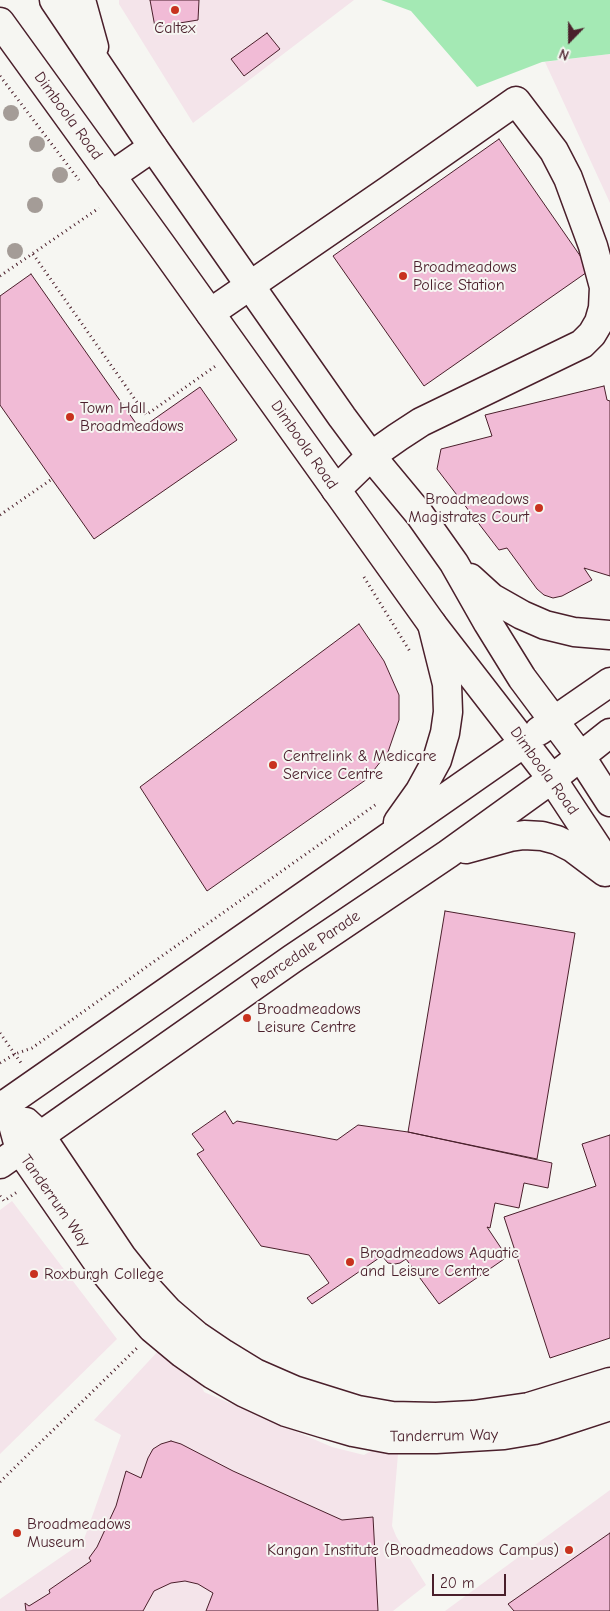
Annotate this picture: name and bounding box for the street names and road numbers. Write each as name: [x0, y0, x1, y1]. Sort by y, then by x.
street label: Dimboola Road: [30, 68, 106, 164]
street label: Dimboola Road: [266, 397, 342, 493]
street label: Dimboola Road: [506, 723, 582, 819]
street label: Pearcedale Parade: [248, 907, 364, 993]
street label: Tanderrum Way: [16, 1151, 94, 1251]
street label: Tanderrum Way: [390, 1425, 498, 1447]

